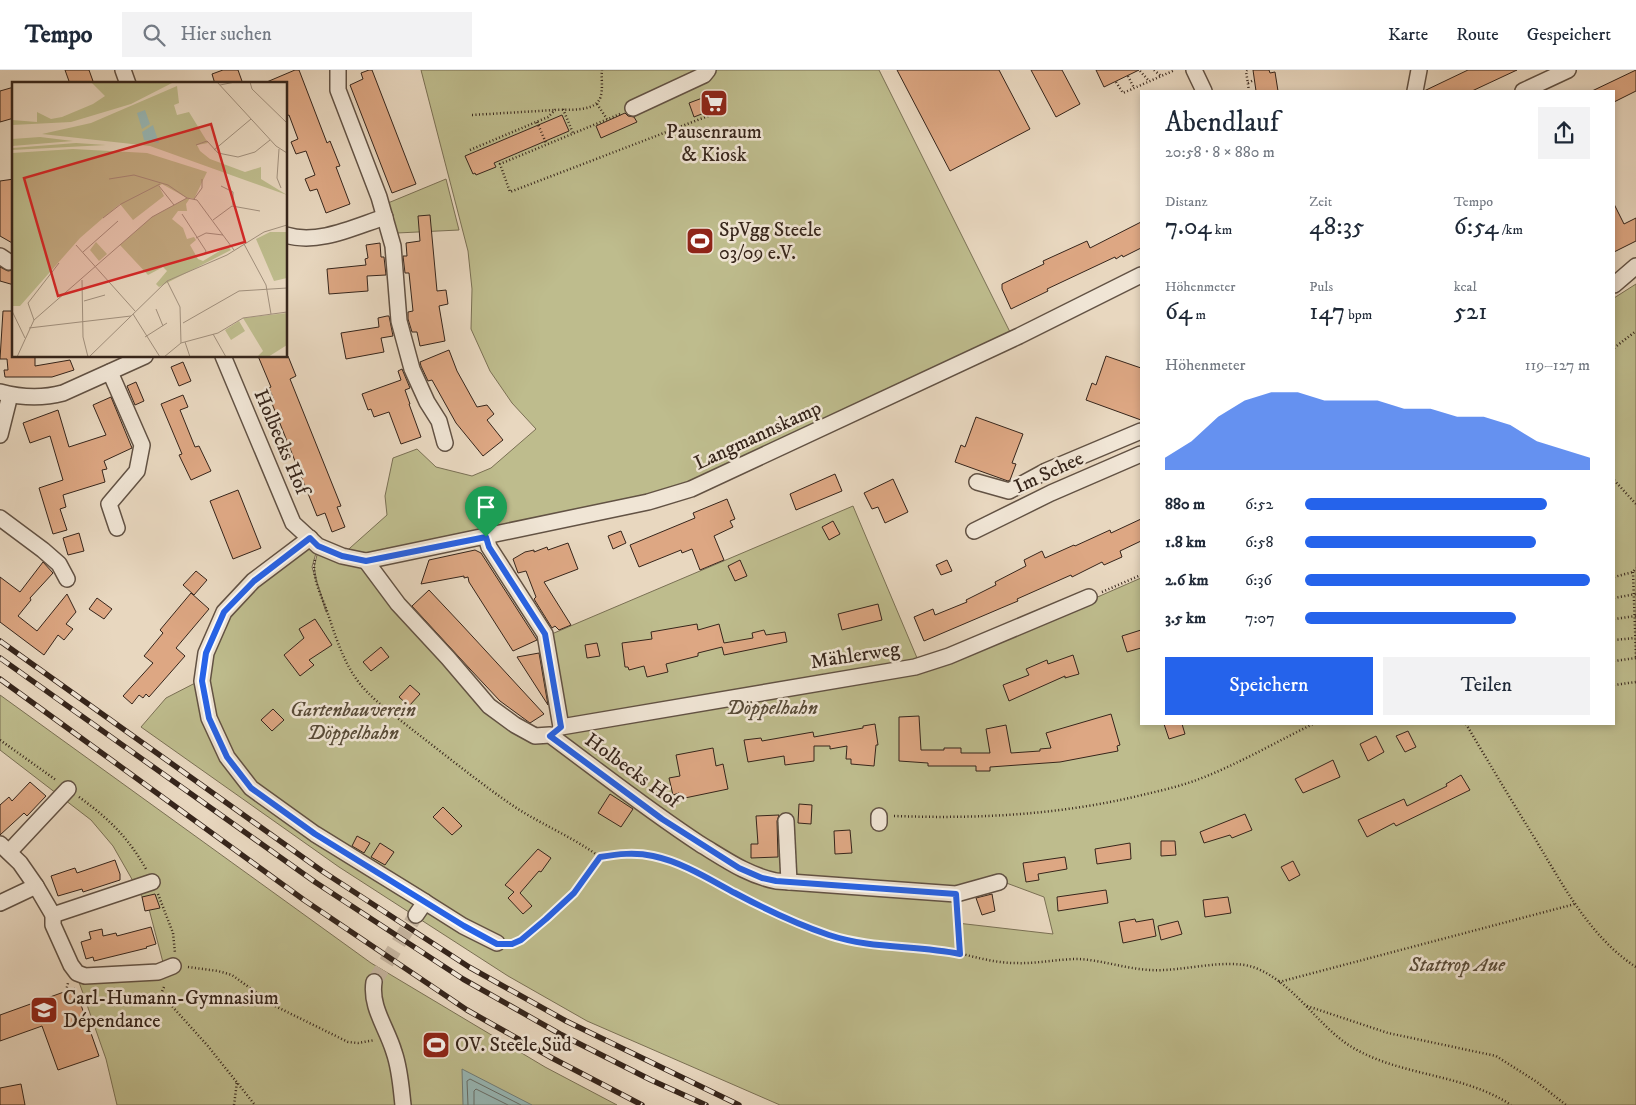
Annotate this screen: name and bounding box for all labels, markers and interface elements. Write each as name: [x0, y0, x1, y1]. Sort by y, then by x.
search box: [122, 12, 472, 57]
text: Tempo: [25, 20, 92, 50]
icon: search: [140, 21, 168, 49]
text: Hier suchen: [180, 23, 272, 46]
text: Karte: [1388, 24, 1428, 46]
text: Route: [1456, 24, 1499, 46]
text: Gespeichert: [1527, 24, 1611, 46]
inset map: [12, 82, 288, 358]
supermarket icon: Pausenraum & Kiosk: [699, 88, 729, 118]
text: Abendlauf: [1165, 105, 1279, 140]
button: share: [1538, 107, 1590, 159]
place label: Pausenraum & Kiosk: [666, 120, 762, 168]
text: 20:58 · 8 × 880 m: [1165, 142, 1275, 162]
text: Distanz: [1165, 193, 1208, 211]
text: Zeit: [1309, 193, 1332, 211]
text: Tempo: [1454, 193, 1493, 211]
text: 7.04: [1165, 211, 1212, 242]
text: 48:35: [1309, 211, 1365, 242]
text: 6:54: [1454, 211, 1499, 242]
place label: SpVgg Steele 03/09 e.V.: [719, 218, 822, 266]
text: km: [1212, 221, 1232, 239]
text: /km: [1499, 221, 1523, 239]
sports icon: SpVgg Steele 03/09 e.V.: [685, 226, 715, 256]
text: Höhenmeter: [1165, 278, 1235, 296]
text: Puls: [1309, 278, 1333, 296]
text: kcal: [1454, 278, 1477, 296]
text: 64: [1165, 296, 1192, 327]
text: 147: [1309, 296, 1345, 327]
text: 521: [1454, 296, 1488, 327]
text: m: [1192, 306, 1206, 324]
text: bpm: [1345, 306, 1372, 324]
text: Höhenmeter: [1165, 355, 1246, 375]
text: 119–127 m: [1525, 355, 1590, 375]
street label: Holbecks Hof: [248, 386, 316, 502]
street label: Langmannskamp: [690, 396, 826, 476]
street label: Im Schee: [1010, 446, 1088, 500]
pin: [465, 486, 507, 537]
icon: arrive: [472, 493, 500, 521]
text: 880 m: [1165, 494, 1205, 514]
text: 6:52: [1245, 494, 1273, 514]
text: 1.8 km: [1165, 532, 1206, 552]
text: 6:58: [1245, 532, 1273, 552]
text: 2.6 km: [1165, 570, 1209, 590]
text: 6:36: [1245, 570, 1272, 590]
text: 3.5 km: [1165, 608, 1206, 628]
text: 7:07: [1245, 608, 1275, 628]
street label: Mählerweg: [809, 637, 902, 675]
button: Speichern: [1165, 657, 1373, 715]
button: Teilen: [1383, 657, 1590, 715]
park label: Döppelhahn: [726, 696, 818, 721]
park label: Gartenbauverein Döppelhahn: [290, 698, 416, 746]
street label: Holbecks Hof: [579, 728, 688, 816]
park label: Stattrop Aue: [1408, 953, 1506, 978]
place label: Carl-Humann-Gymnasium Dépendance: [63, 986, 279, 1034]
school or university icon: Carl-Humann-Gymnasium Dépendance: [29, 995, 59, 1025]
sports icon: OV. Steele Süd: [421, 1030, 451, 1060]
place label: OV. Steele Süd: [455, 1033, 572, 1058]

